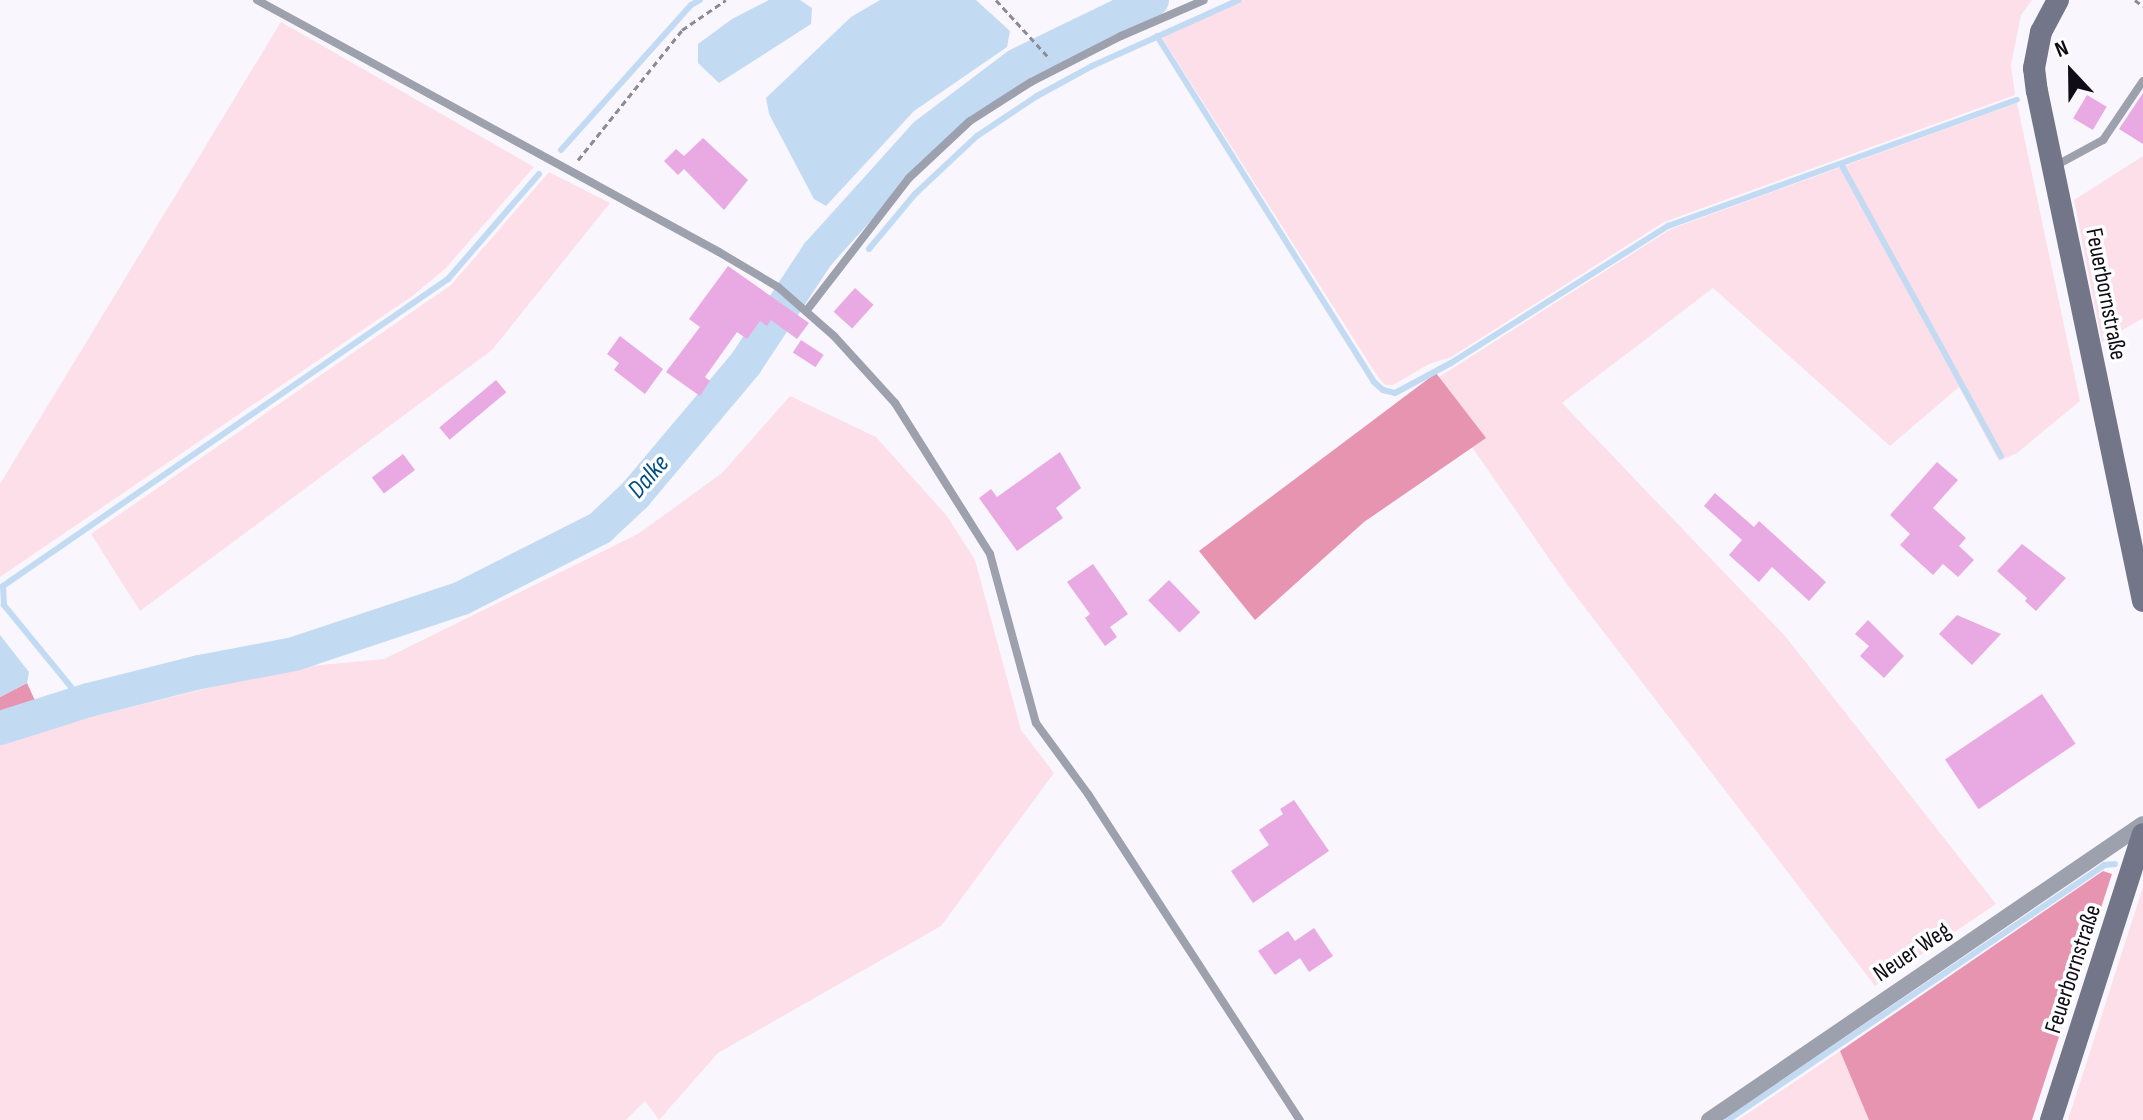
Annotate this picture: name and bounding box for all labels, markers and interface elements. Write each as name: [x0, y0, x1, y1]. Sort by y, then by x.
north arrow: [2031, 32, 2111, 112]
text: N: [2051, 35, 2072, 64]
street label: Feuerbornstraße: [2079, 226, 2133, 362]
water label: Dalke: [622, 449, 676, 505]
street label: Feuerbornstraße: [2039, 901, 2107, 1037]
street label: Neuer Weg: [1868, 916, 1956, 988]

